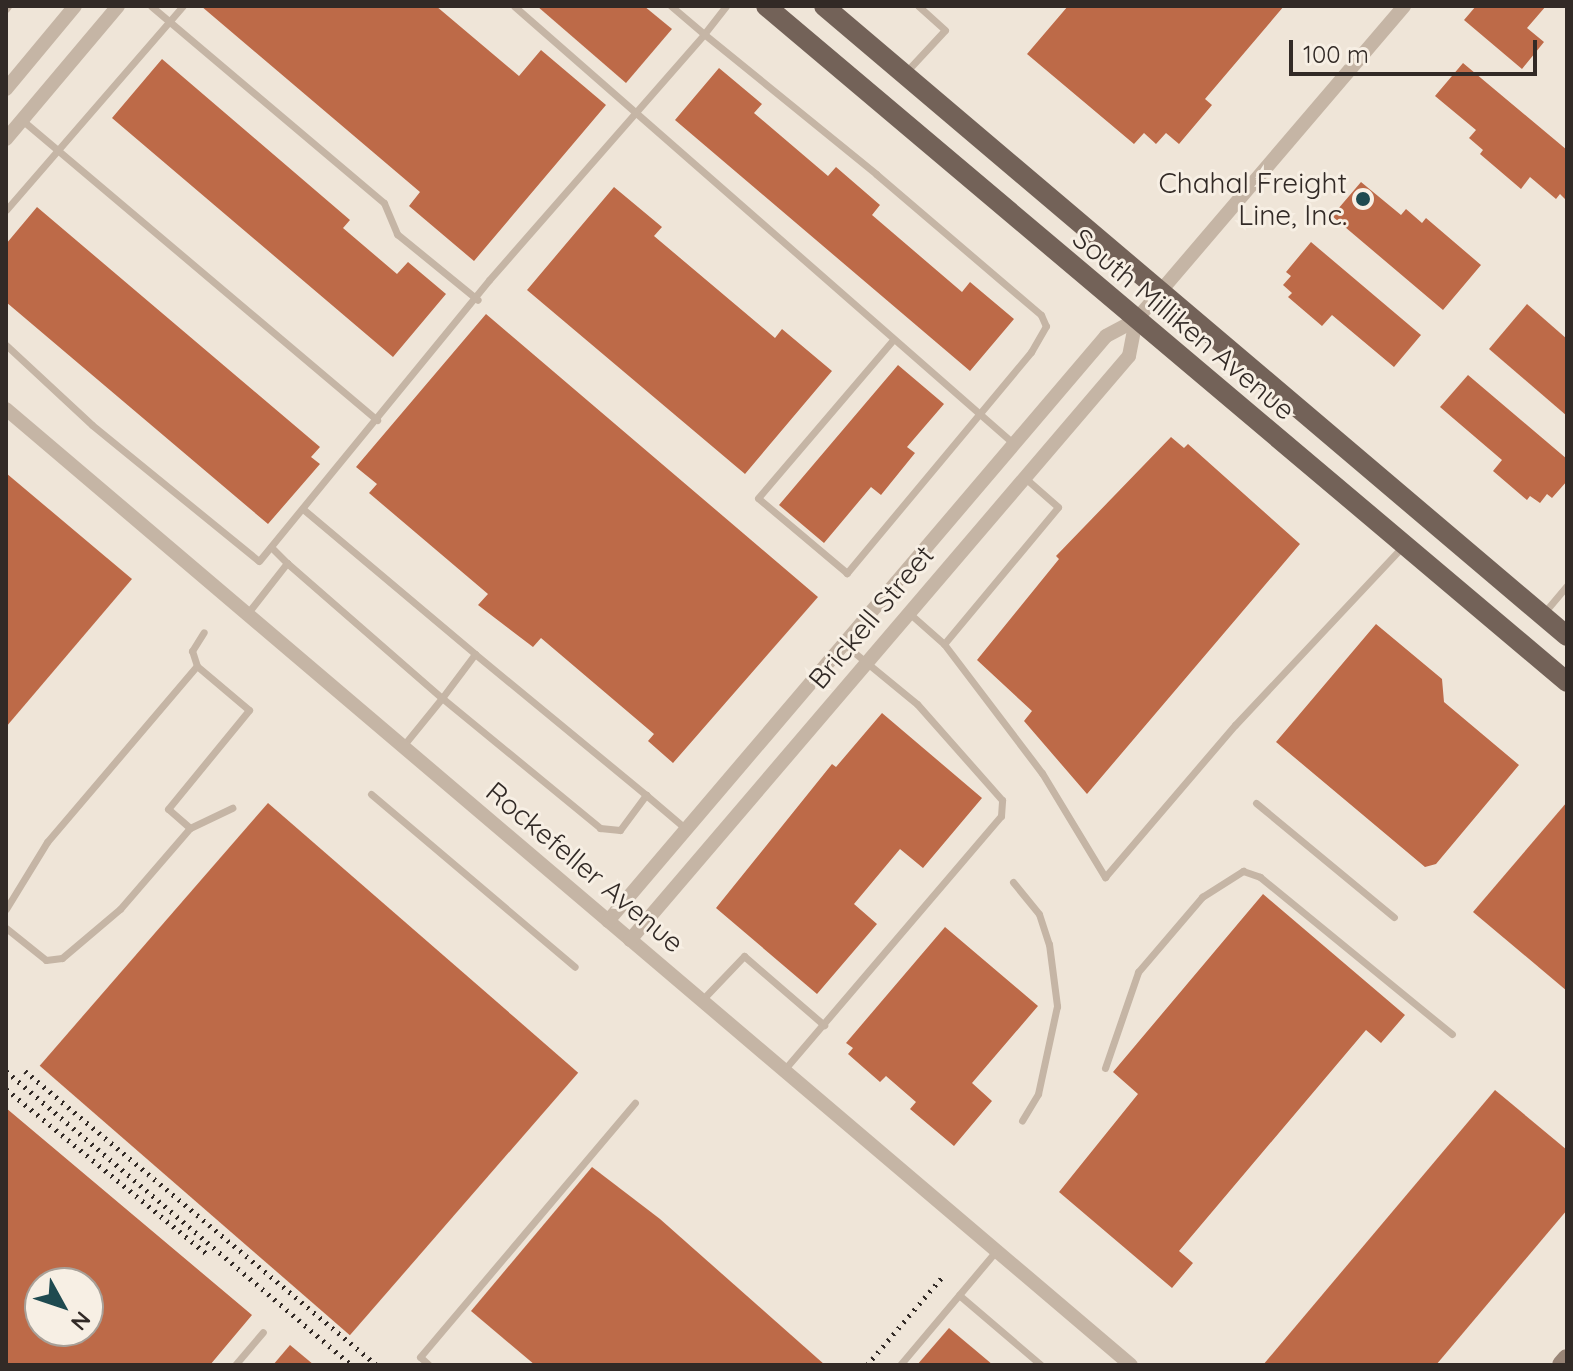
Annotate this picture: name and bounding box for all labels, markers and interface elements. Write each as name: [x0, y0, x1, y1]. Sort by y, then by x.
scale bar: [1293, 24, 1541, 74]
text: 100 m: [1303, 39, 1369, 69]
place label: Chahal Freight Line, Inc.: [1158, 166, 1347, 232]
marker: Chahal Freight Line, Inc.: [1354, 190, 1372, 208]
street label: South Milliken Avenue: [1066, 221, 1302, 427]
street label: Brickell Street: [801, 539, 941, 695]
street label: Rockefeller Avenue: [479, 775, 691, 959]
north arrow: [24, 1267, 104, 1347]
text: N: [65, 1306, 97, 1336]

